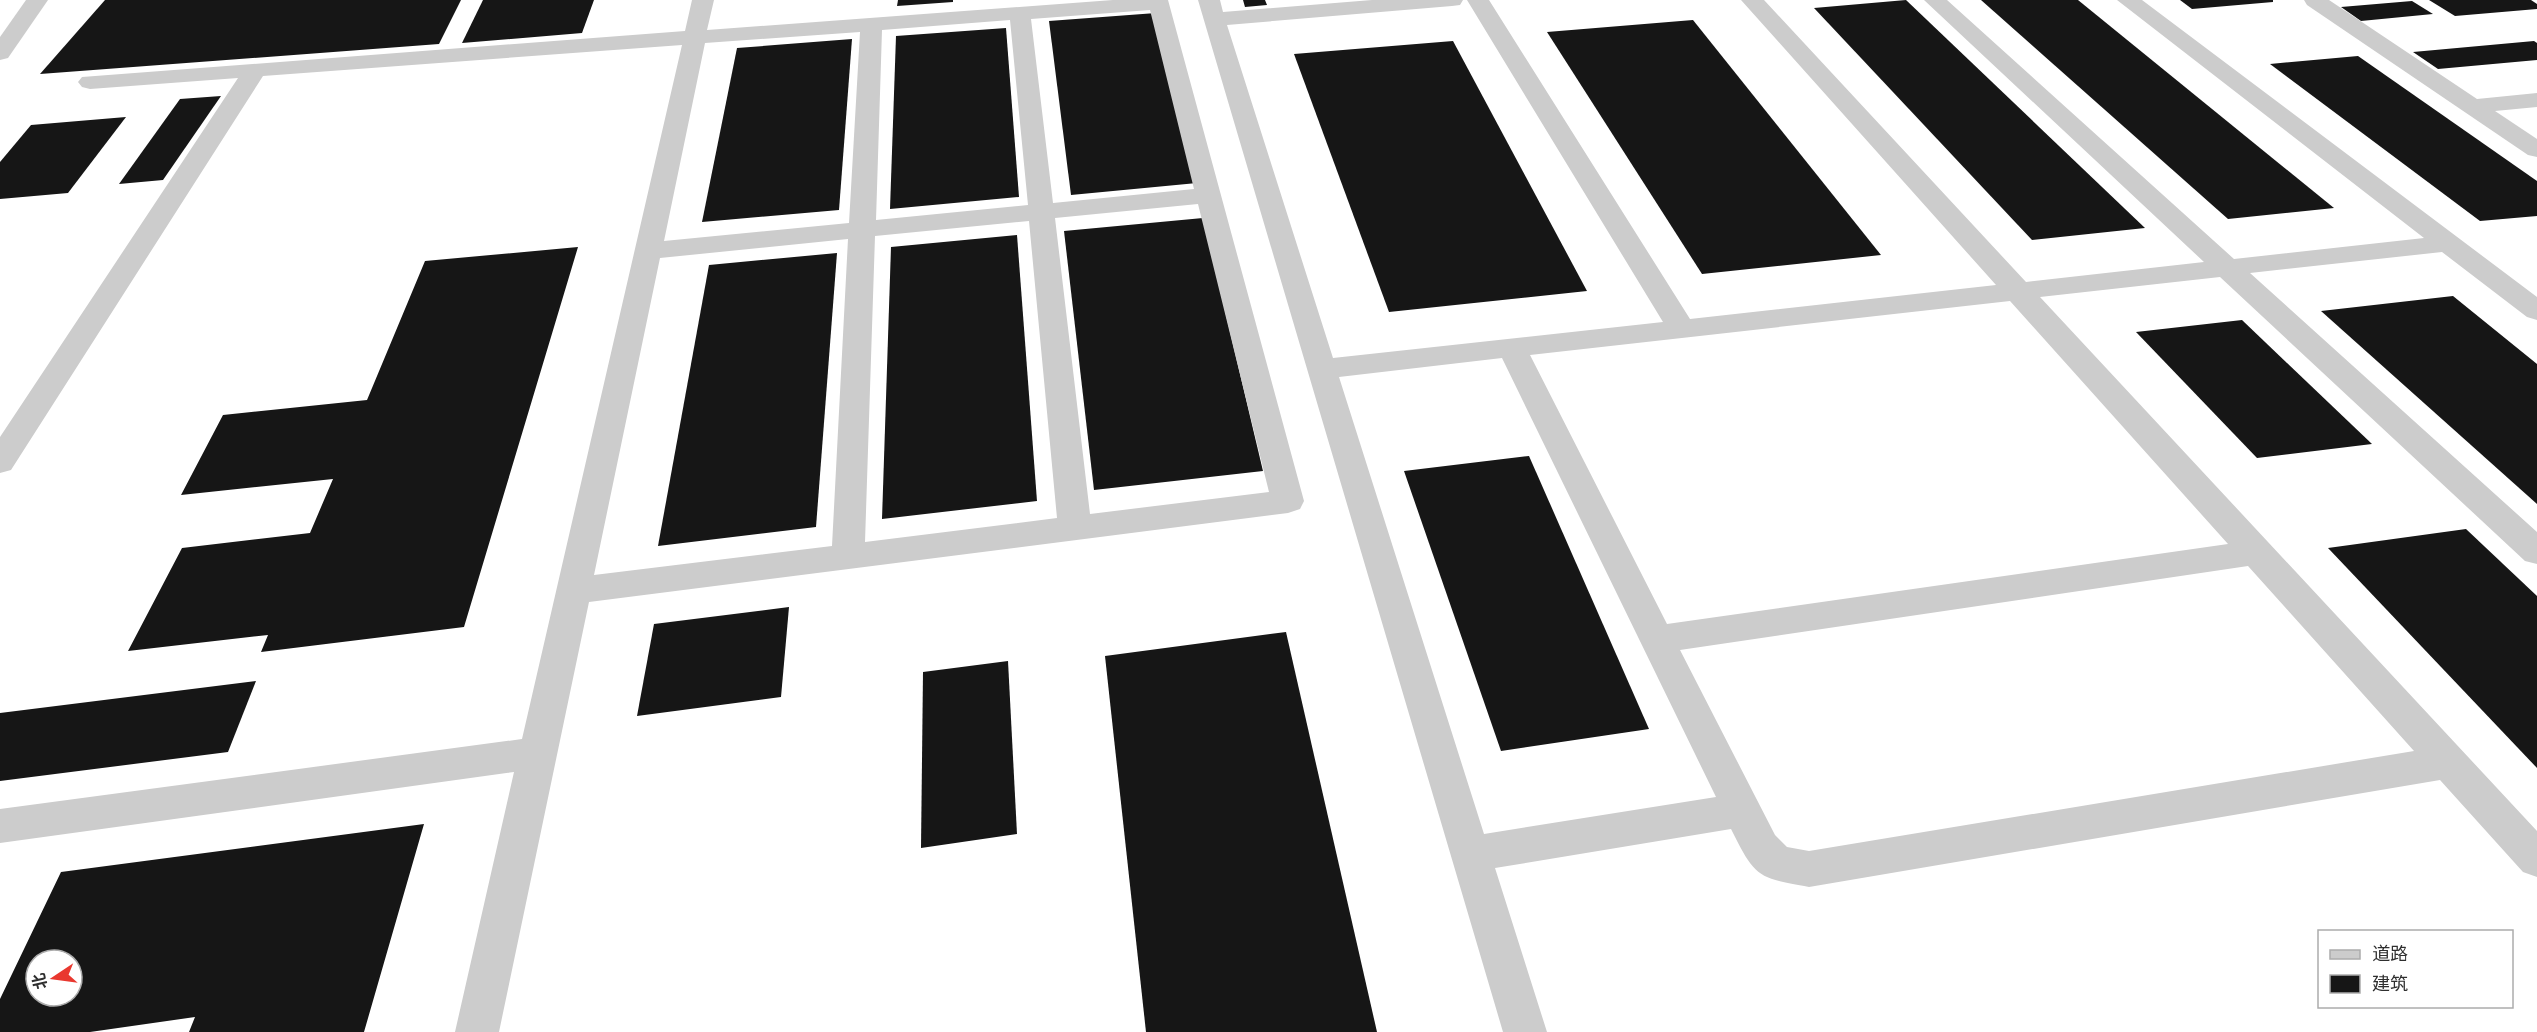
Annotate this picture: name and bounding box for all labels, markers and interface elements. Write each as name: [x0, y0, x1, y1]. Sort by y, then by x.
legend: [2318, 930, 2513, 1008]
text: 道路: [2372, 943, 2408, 964]
north arrow: [24, 948, 84, 1008]
text: 北: [29, 971, 51, 991]
text: 建筑: [2372, 973, 2408, 994]

